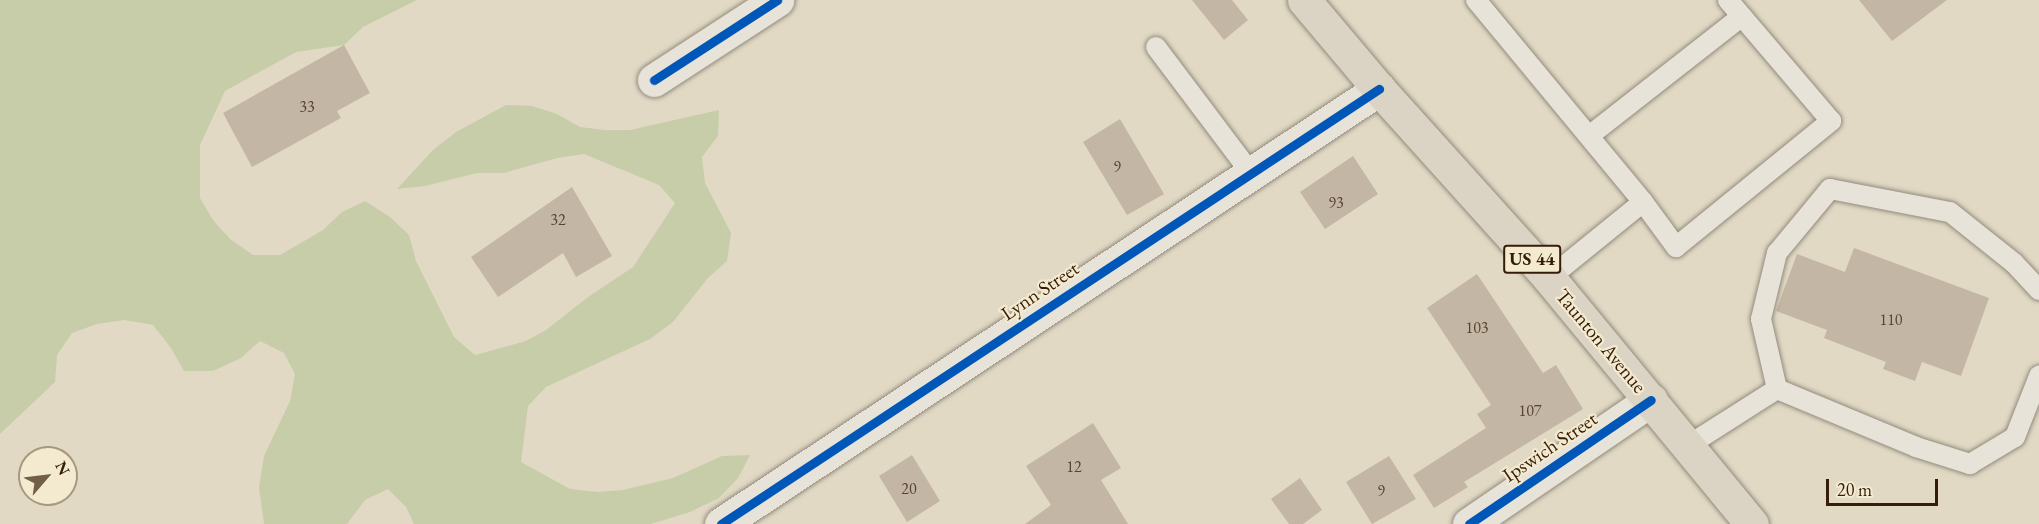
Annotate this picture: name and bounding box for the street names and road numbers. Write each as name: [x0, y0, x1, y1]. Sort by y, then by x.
road number: US 44: [1502, 244, 1562, 274]
street label: Lynn Street: [997, 256, 1083, 326]
street label: Taunton Avenue: [1551, 284, 1651, 398]
street label: Ipswich Street: [1498, 407, 1602, 487]

